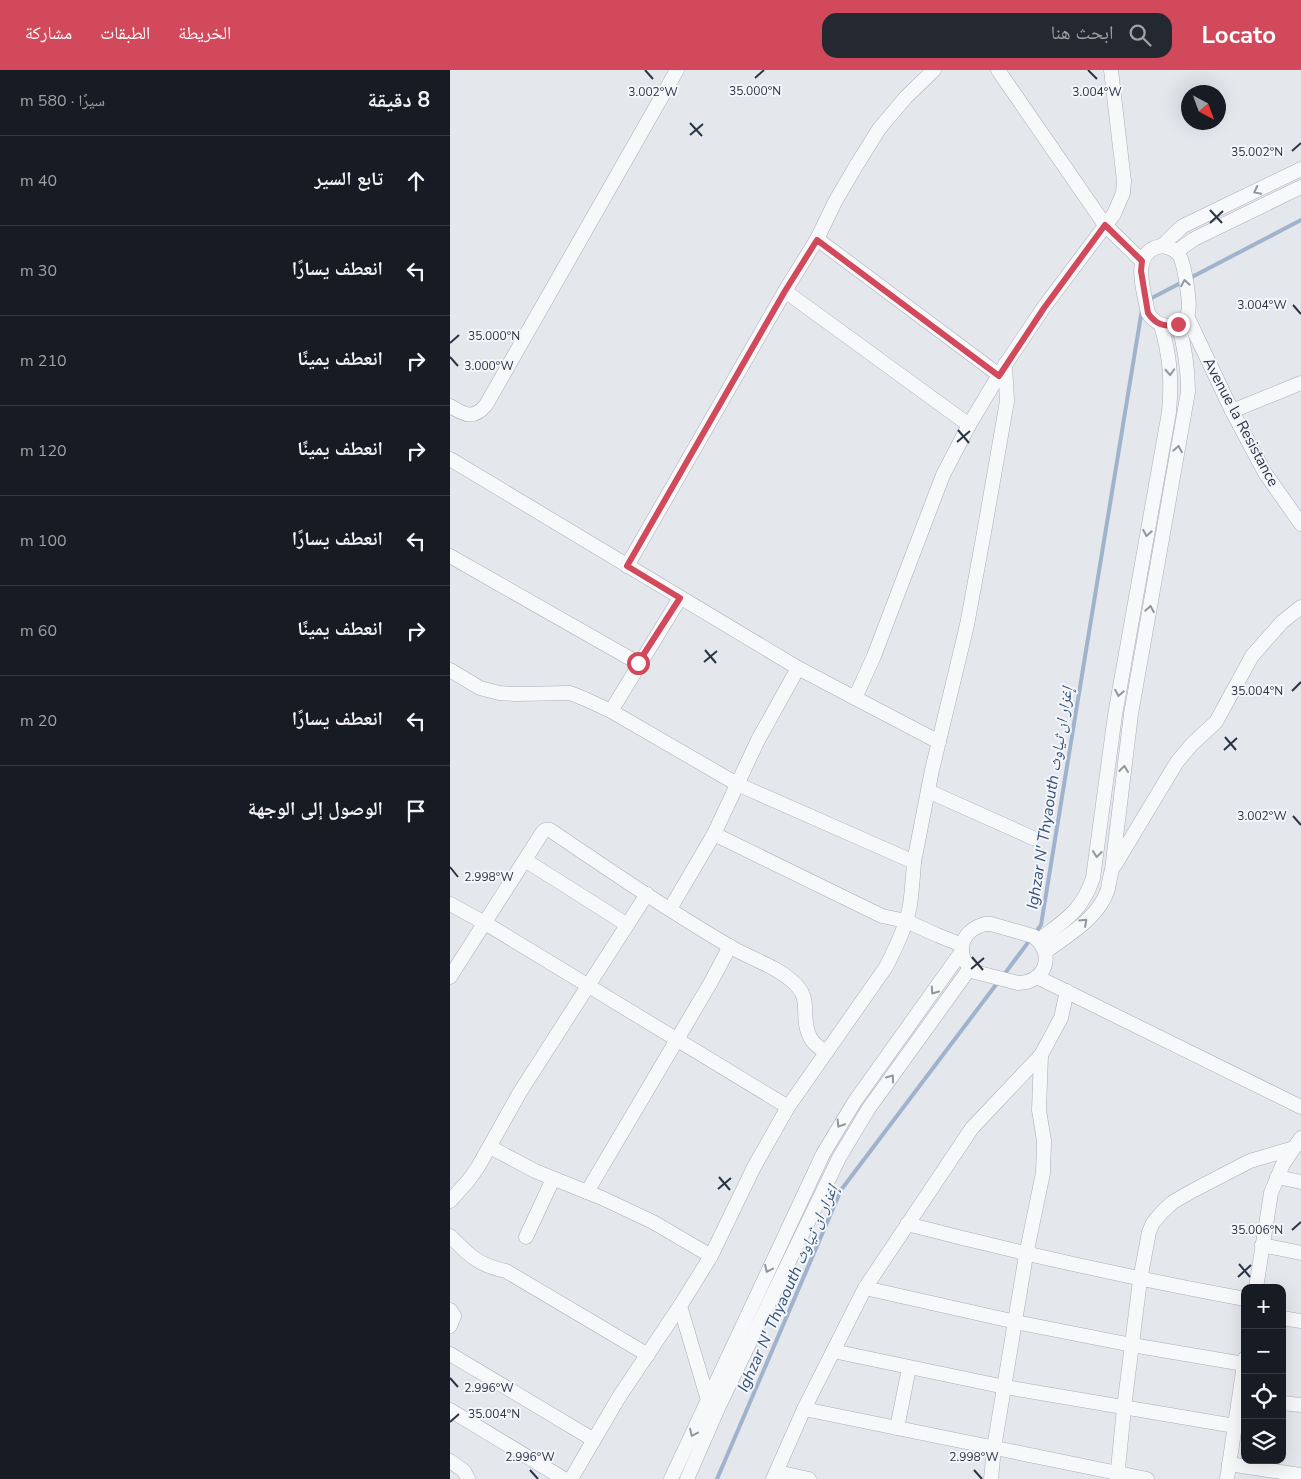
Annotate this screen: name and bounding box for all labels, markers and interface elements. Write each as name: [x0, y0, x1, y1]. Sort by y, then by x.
search box: [822, 13, 1172, 58]
text: Locato: [1202, 19, 1276, 51]
text: ابحث هنا: [1051, 20, 1114, 46]
text: مشاركة: [25, 21, 72, 45]
text: الطبقات: [100, 21, 150, 45]
text: الخريطة: [178, 21, 231, 45]
icon: search: [1126, 21, 1154, 49]
text: 35.000°N: [729, 83, 781, 99]
text: 3.002°W: [628, 84, 678, 100]
text: 3.004°W: [1072, 84, 1122, 100]
north arrow: [1181, 85, 1226, 130]
text: 8 دقيقة: [368, 86, 430, 114]
text: سيرًا · 580 m: [20, 90, 105, 112]
text: 35.002°N: [1231, 144, 1283, 160]
text: تابع السير: [314, 166, 383, 192]
icon: ahead: [402, 167, 430, 195]
text: 40 m: [20, 170, 57, 192]
one-way arrow: [1253, 184, 1262, 195]
text: انعطف يسارًا: [292, 256, 383, 282]
icon: left: [402, 257, 430, 285]
text: 30 m: [20, 260, 57, 282]
one-way arrow: [1181, 279, 1191, 288]
text: 3.004°W: [1237, 297, 1287, 313]
route end: [1167, 313, 1190, 336]
text: 35.000°N: [468, 328, 520, 344]
text: انعطف يمينًا: [297, 346, 383, 372]
icon: right: [402, 347, 430, 375]
text: 210 m: [20, 350, 67, 372]
street label: Avenue la Resistance: [1199, 354, 1283, 490]
text: 3.000°W: [464, 358, 514, 374]
one-way arrow: [1165, 369, 1176, 377]
text: انعطف يمينًا: [297, 436, 383, 462]
icon: right: [402, 437, 430, 465]
text: 120 m: [20, 440, 67, 462]
one-way arrow: [1173, 445, 1183, 453]
text: انعطف يسارًا: [292, 526, 383, 552]
icon: left: [402, 527, 430, 555]
one-way arrow: [1143, 529, 1153, 537]
text: 100 m: [20, 530, 67, 552]
one-way arrow: [1144, 605, 1154, 613]
text: انعطف يمينًا: [297, 616, 383, 642]
icon: right: [402, 617, 430, 645]
text: 60 m: [20, 620, 57, 642]
route start: [627, 652, 650, 675]
water label: Ighzar N' Thyaouth إغزار ان ثياوث: [1022, 683, 1079, 911]
text: 35.004°N: [1231, 683, 1283, 699]
one-way arrow: [1115, 689, 1125, 697]
text: انعطف يسارًا: [292, 706, 383, 732]
icon: left: [402, 707, 430, 735]
text: 20 m: [20, 710, 57, 732]
one-way arrow: [1118, 765, 1129, 773]
text: الوصول إلى الوجهة: [248, 796, 383, 822]
icon: arrive: [402, 797, 430, 825]
text: 3.002°W: [1237, 808, 1287, 824]
one-way arrow: [1092, 850, 1103, 858]
text: 2.998°W: [464, 869, 514, 885]
one-way arrow: [1078, 919, 1087, 928]
one-way arrow: [931, 985, 940, 995]
one-way arrow: [885, 1074, 894, 1083]
one-way arrow: [837, 1118, 847, 1127]
water label: Ighzar N' Thyaouth إغزار ان ثياوث: [732, 1179, 844, 1395]
text: 35.006°N: [1231, 1222, 1283, 1238]
one-way arrow: [764, 1264, 775, 1273]
map controls: [1241, 1284, 1286, 1464]
button: +: [1241, 1284, 1286, 1329]
button: −: [1241, 1329, 1286, 1374]
button: locate: [1241, 1374, 1286, 1419]
text: 2.996°W: [464, 1380, 514, 1396]
text: 35.004°N: [468, 1406, 520, 1422]
button: layers: [1241, 1419, 1286, 1464]
one-way arrow: [689, 1427, 699, 1436]
text: 2.996°W: [505, 1449, 555, 1465]
text: 2.998°W: [949, 1449, 999, 1465]

